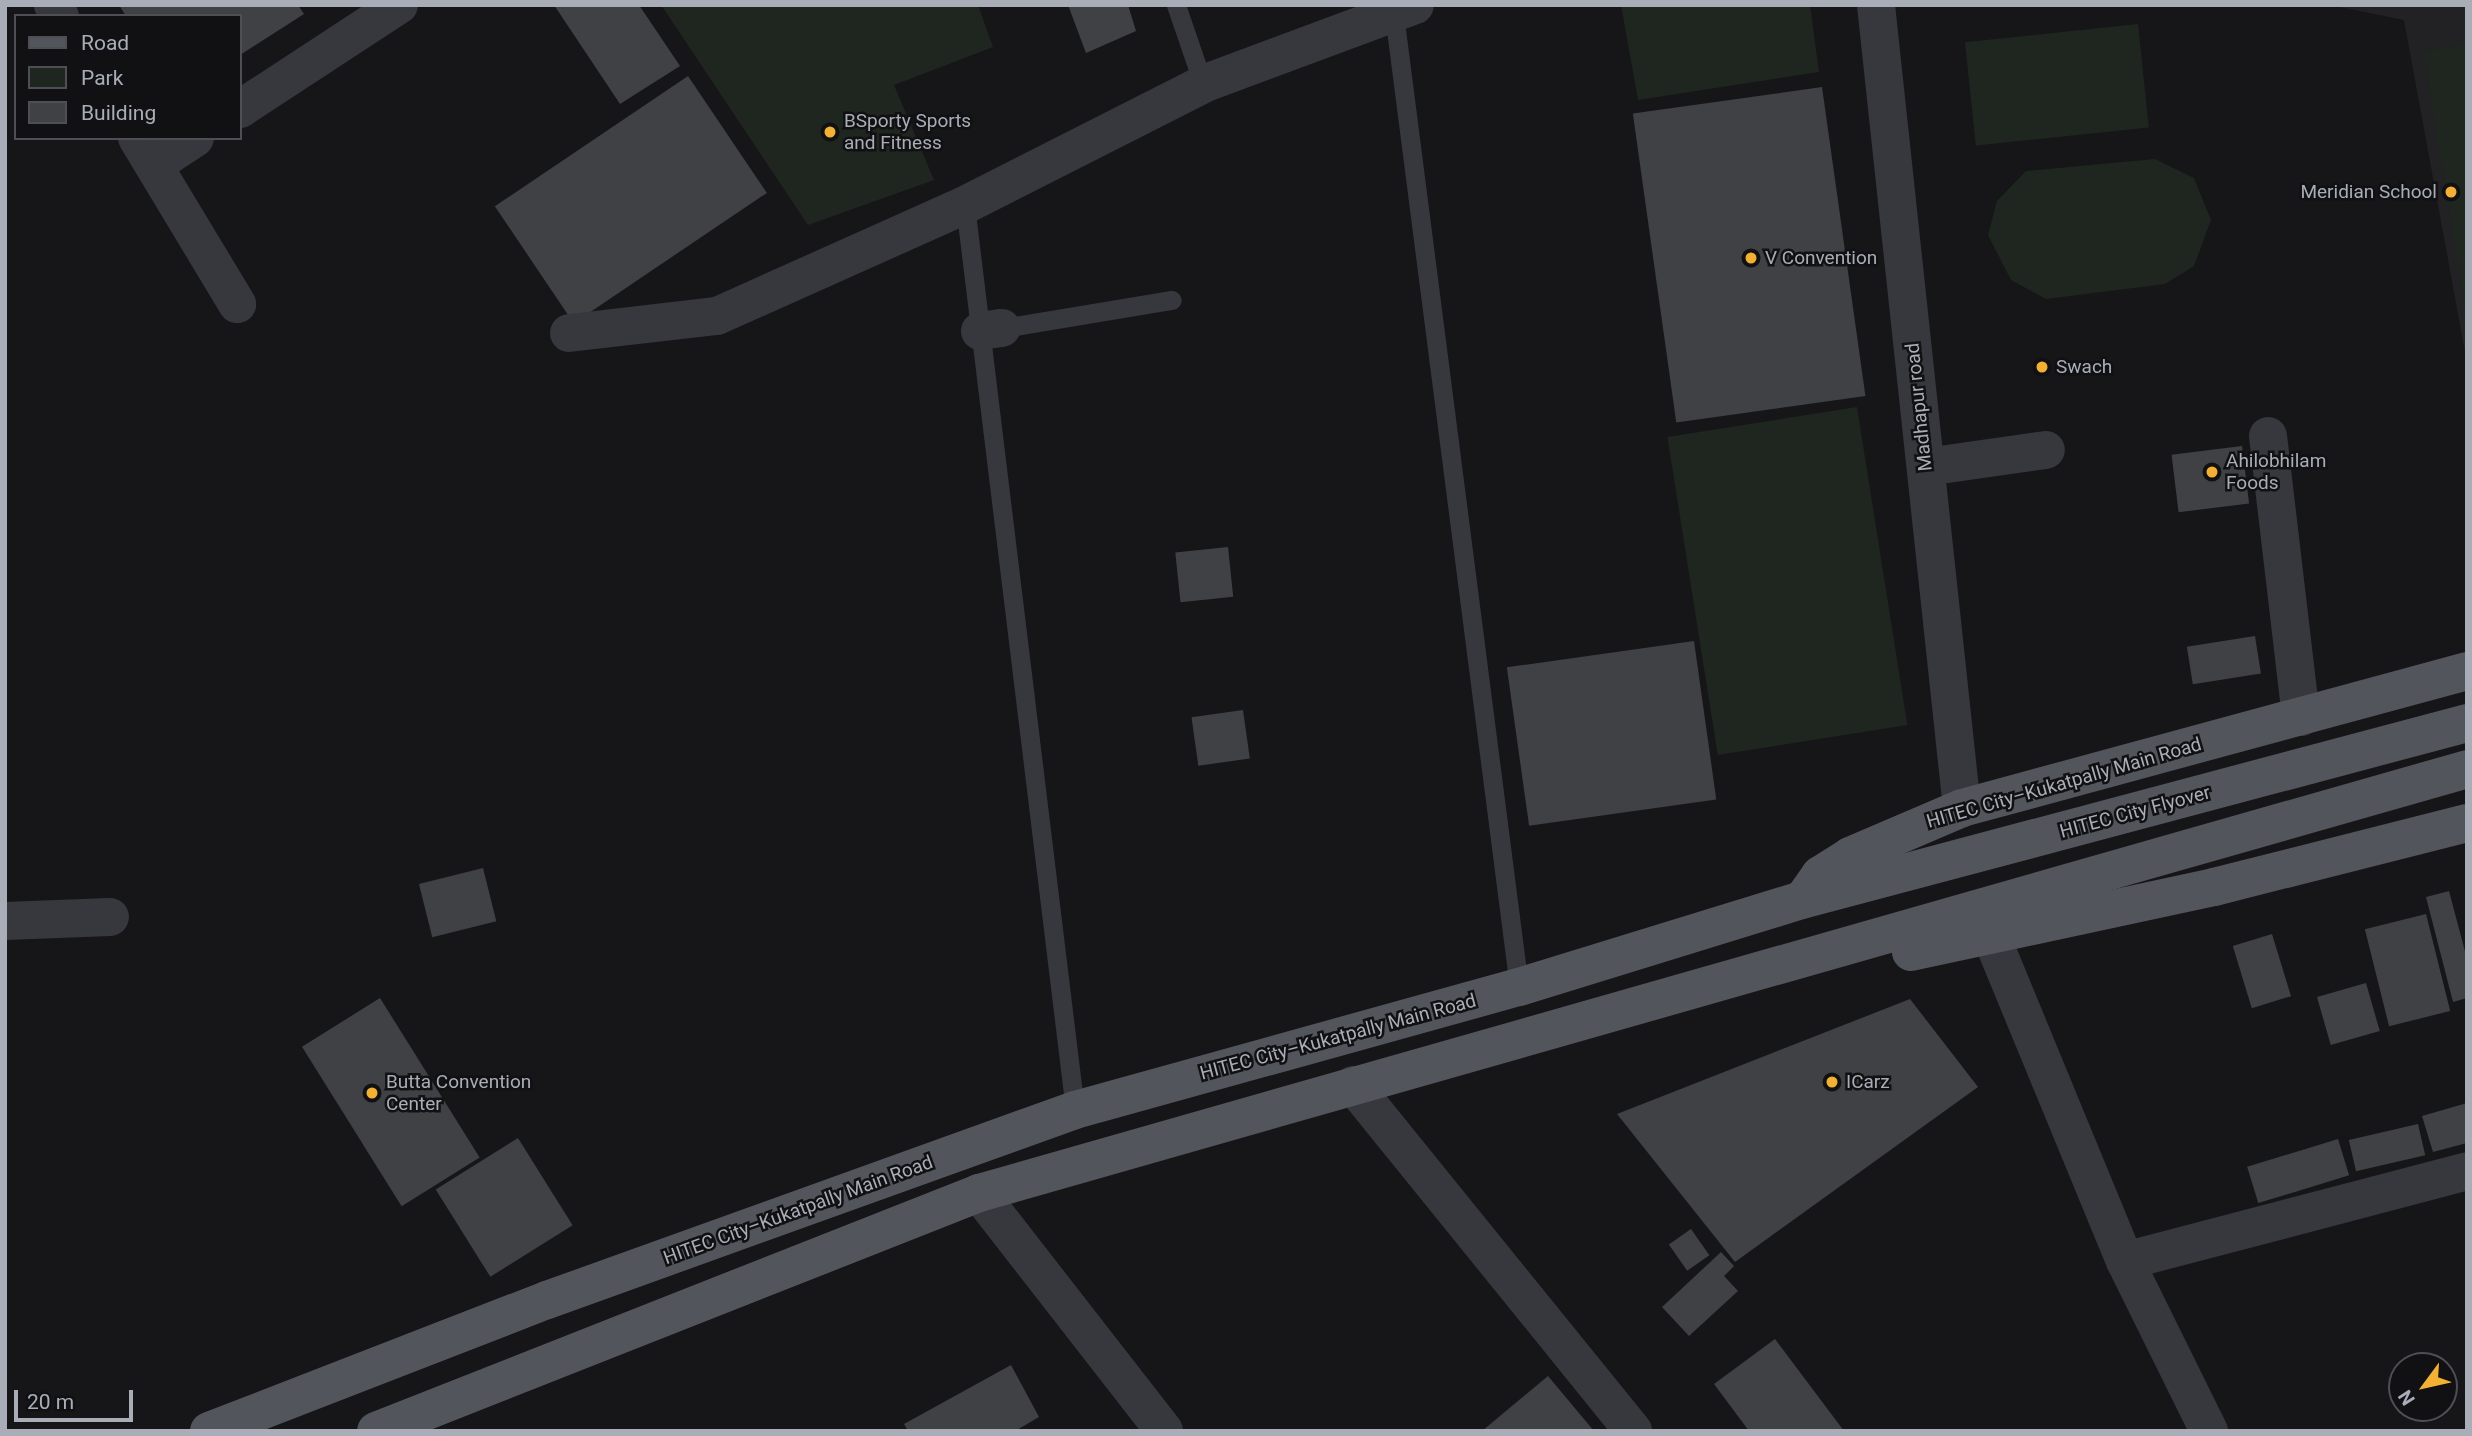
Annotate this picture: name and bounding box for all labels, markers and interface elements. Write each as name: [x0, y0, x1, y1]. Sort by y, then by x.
legend: [14, 14, 242, 140]
text: Road: [81, 31, 129, 55]
text: Park: [81, 66, 123, 90]
text: Building: [81, 101, 156, 125]
place label: BSporty Sports and Fitness: [844, 110, 971, 154]
marker: BSporty Sports and Fitness: [822, 124, 838, 140]
place label: Meridian School: [2300, 181, 2437, 203]
marker: Meridian School: [2443, 184, 2459, 200]
place label: V Convention: [1765, 247, 1877, 269]
marker: V Convention: [1743, 250, 1759, 266]
street label: Madhapur road: [1901, 342, 1937, 472]
place label: Swach: [2056, 356, 2112, 378]
marker: Swach: [2034, 359, 2050, 375]
place label: Ahilobhilam Foods: [2226, 450, 2326, 494]
marker: Ahilobhilam Foods: [2204, 464, 2220, 480]
street label: HITEC City–Kukatpally Main Road: [1924, 733, 2204, 833]
street label: HITEC City Flyover: [2057, 781, 2213, 843]
street label: HITEC City–Kukatpally Main Road: [1197, 989, 1479, 1085]
place label: Butta Convention Center: [386, 1071, 531, 1115]
place label: ICarz: [1846, 1071, 1890, 1093]
marker: ICarz: [1824, 1074, 1840, 1090]
marker: Butta Convention Center: [364, 1085, 380, 1101]
street label: HITEC City–Kukatpally Main Road: [660, 1151, 936, 1269]
north arrow: [2388, 1352, 2458, 1422]
scale bar: [18, 1376, 136, 1420]
text: N: [2393, 1386, 2420, 1410]
text: 20 m: [27, 1390, 74, 1414]

